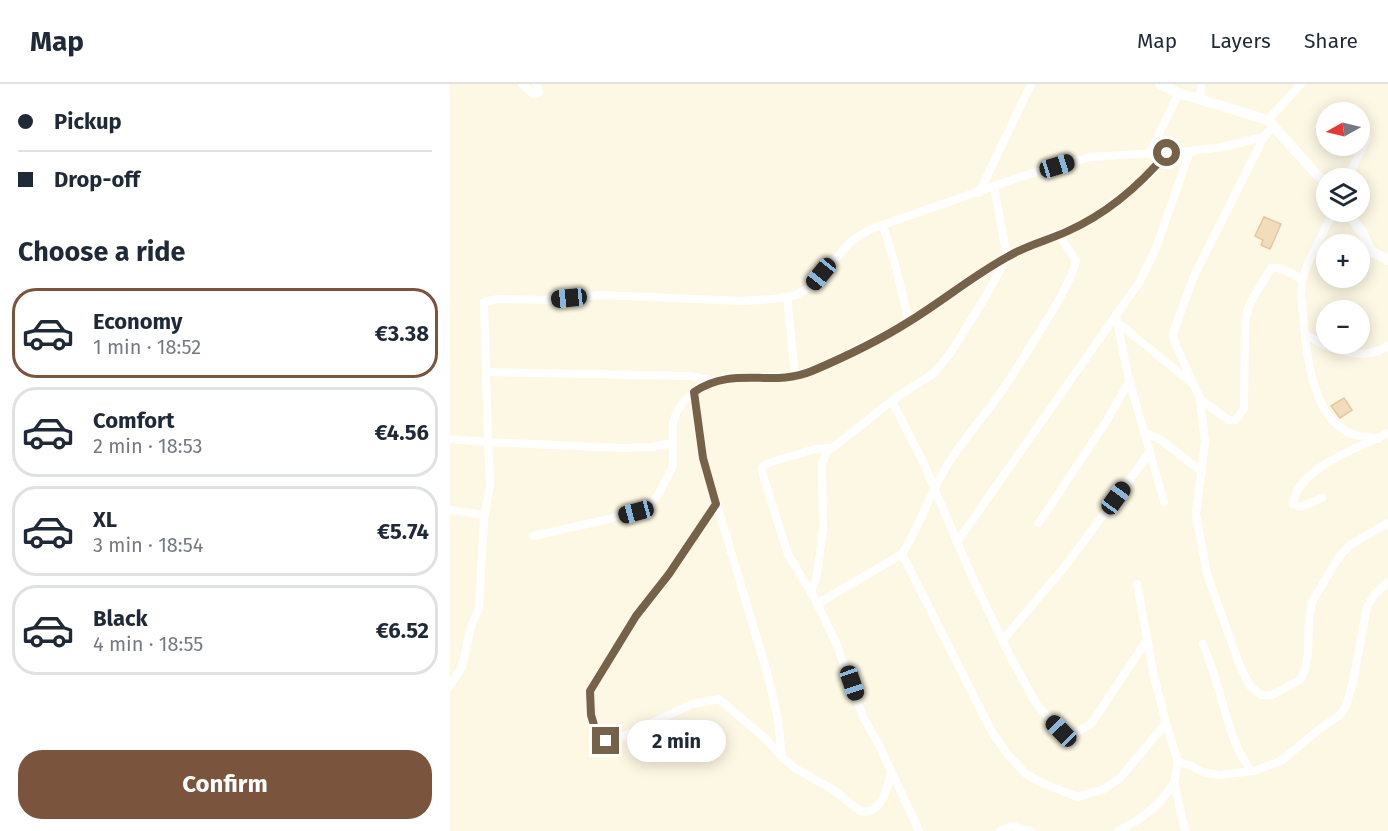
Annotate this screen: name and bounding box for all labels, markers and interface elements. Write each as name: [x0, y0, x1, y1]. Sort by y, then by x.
text: Map: [30, 25, 84, 58]
text: Map: [1137, 28, 1177, 54]
text: Layers: [1210, 28, 1271, 54]
text: Share: [1304, 28, 1358, 54]
north arrow: [1316, 102, 1370, 156]
map controls: [1316, 102, 1370, 354]
text: Pickup: [54, 108, 122, 135]
route start: [1153, 139, 1180, 166]
car: [1037, 152, 1077, 180]
text: Drop-off: [54, 166, 140, 193]
button: layers: [1316, 168, 1370, 222]
button: +: [1316, 234, 1370, 288]
text: Choose a ride: [18, 236, 185, 268]
car: [803, 254, 839, 294]
car: [550, 287, 588, 309]
button: −: [1316, 300, 1370, 354]
icon: car: [21, 306, 75, 360]
text: Economy: [93, 308, 182, 335]
text: €3.38: [375, 320, 429, 347]
text: 1 min · 18:52: [93, 335, 201, 359]
icon: car: [21, 405, 75, 459]
text: Comfort: [93, 407, 174, 434]
text: €4.56: [375, 419, 429, 446]
text: 2 min · 18:53: [93, 434, 203, 458]
car: [1098, 478, 1134, 518]
car: [616, 499, 656, 525]
icon: car: [21, 504, 75, 558]
text: XL: [93, 506, 117, 533]
text: €5.74: [377, 518, 429, 545]
text: 3 min · 18:54: [93, 533, 203, 557]
icon: car: [21, 603, 75, 657]
text: Black: [93, 605, 148, 632]
text: €6.52: [376, 617, 429, 644]
text: 4 min · 18:55: [93, 632, 203, 656]
car: [838, 663, 866, 703]
car: [1042, 712, 1080, 750]
callout: 2 min: [627, 720, 726, 762]
route end: [592, 727, 619, 754]
text: 2 min: [652, 729, 701, 753]
button: Confirm: [18, 750, 432, 819]

